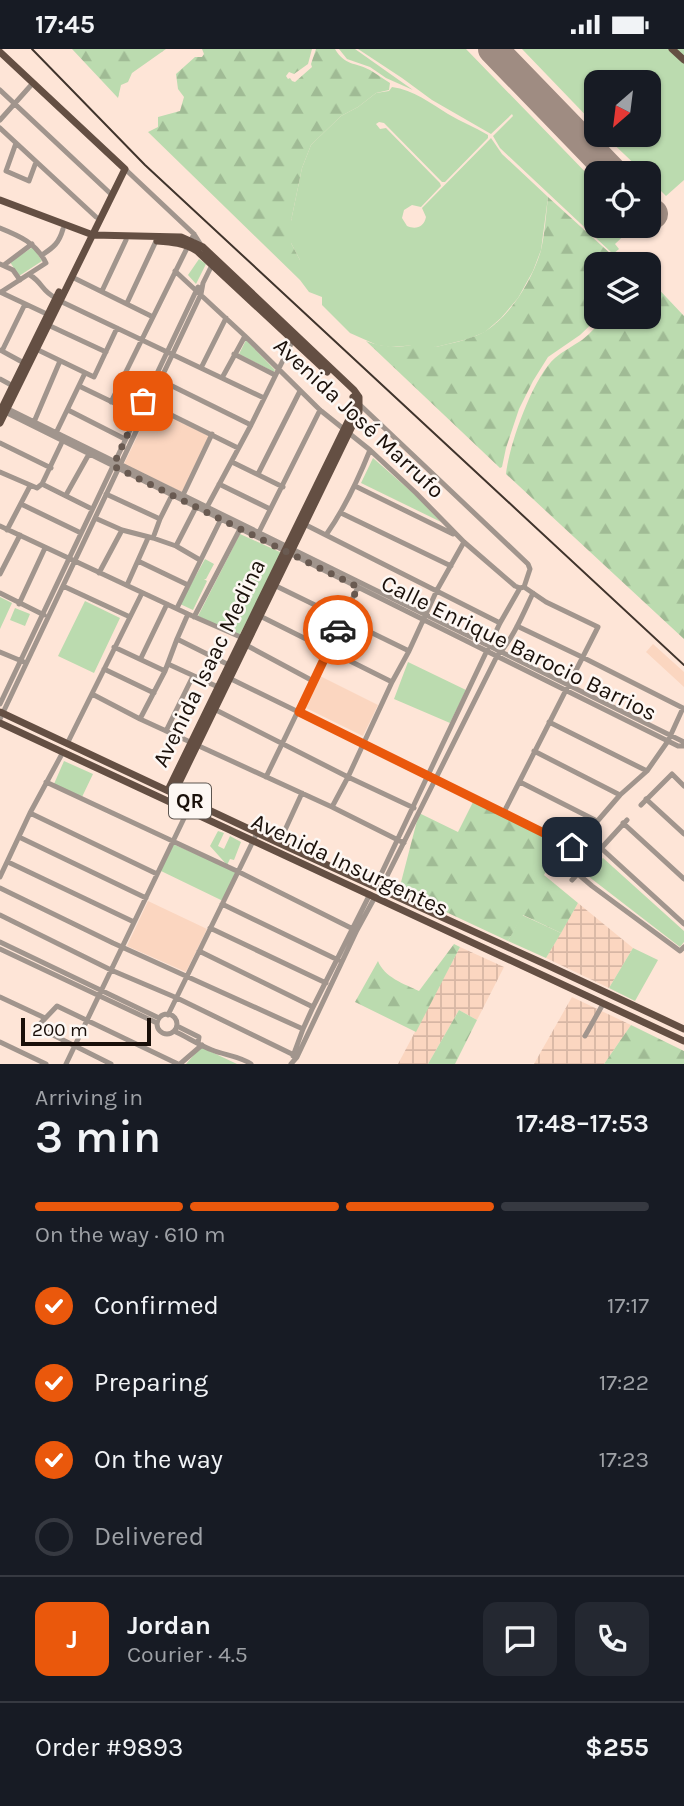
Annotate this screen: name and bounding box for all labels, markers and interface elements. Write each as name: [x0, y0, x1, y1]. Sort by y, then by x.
text: 17:45: [35, 9, 95, 40]
north arrow: [584, 70, 662, 147]
map controls: [584, 70, 661, 329]
button: locate: [584, 161, 661, 238]
button: layers: [584, 252, 661, 329]
street label: Avenida José Marrufo: [268, 332, 450, 504]
pin: [113, 371, 173, 431]
icon: bag: [124, 382, 162, 420]
street label: Avenida Isaac Medina: [147, 555, 271, 771]
street label: Calle Enrique Barocio Barrios: [377, 569, 661, 727]
courier: [303, 595, 373, 665]
icon: car: [319, 611, 357, 649]
road number: QR: [169, 783, 211, 819]
street label: Avenida Insurgentes: [247, 808, 453, 922]
pin: [542, 817, 602, 877]
icon: home: [553, 828, 591, 866]
scale bar: [21, 1015, 150, 1047]
text: 200 m: [32, 1019, 88, 1041]
text: Arriving in: [35, 1084, 143, 1111]
text: 17:48–17:53: [516, 1108, 649, 1139]
text: 3 min: [35, 1110, 161, 1164]
text: On the way · 610 m: [35, 1221, 225, 1248]
icon: check: [35, 1287, 73, 1325]
text: Confirmed: [94, 1290, 219, 1321]
text: 17:17: [607, 1292, 649, 1319]
icon: check: [35, 1364, 73, 1402]
text: Preparing: [94, 1367, 208, 1398]
text: 17:22: [599, 1369, 649, 1396]
icon: check: [35, 1441, 73, 1479]
text: On the way: [94, 1444, 223, 1475]
text: 17:23: [598, 1446, 649, 1473]
text: Delivered: [94, 1521, 204, 1552]
button: chat: [483, 1602, 557, 1676]
button: phone: [575, 1602, 649, 1676]
text: Jordan: [127, 1610, 211, 1641]
text: J: [66, 1624, 78, 1655]
text: Courier · 4.5: [127, 1641, 248, 1668]
text: Order #9893: [35, 1732, 183, 1763]
text: $255: [585, 1732, 649, 1763]

